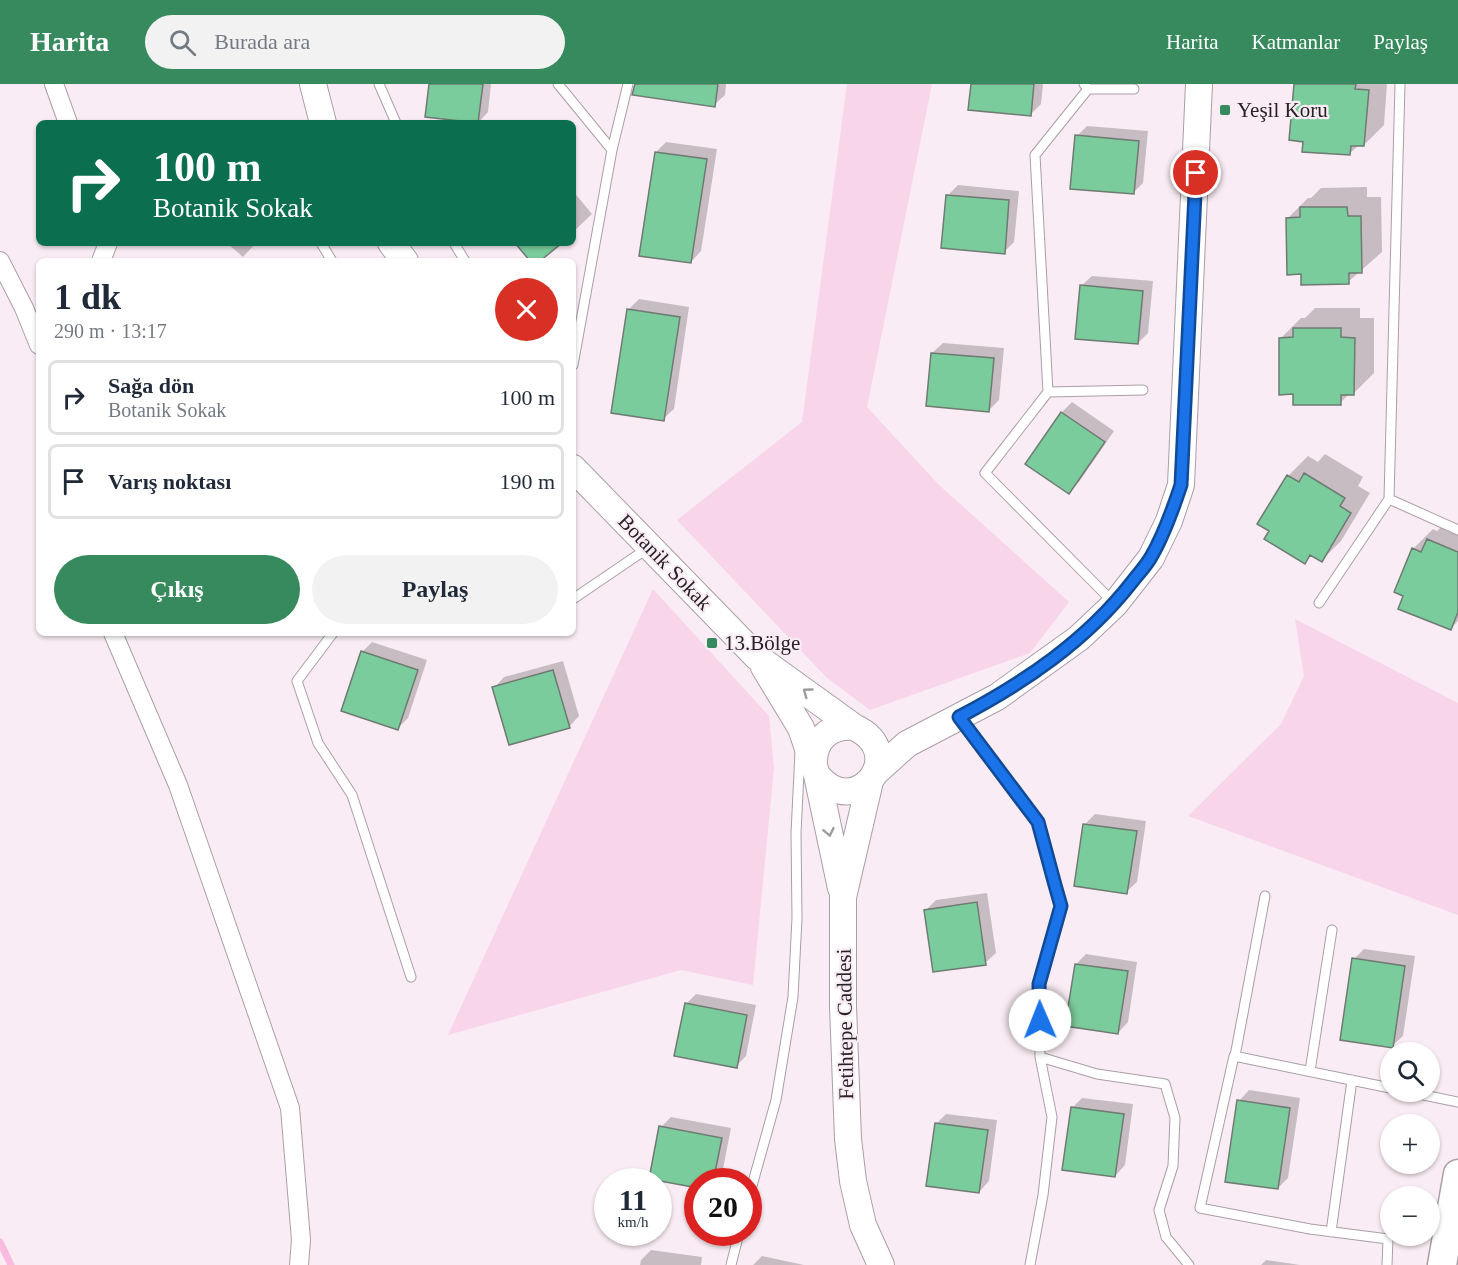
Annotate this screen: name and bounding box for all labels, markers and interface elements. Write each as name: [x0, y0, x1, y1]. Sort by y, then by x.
search box: [145, 15, 565, 69]
text: Harita: [30, 26, 109, 57]
icon: search: [166, 26, 199, 59]
text: Burada ara: [214, 29, 310, 54]
text: Harita: [1166, 30, 1219, 54]
text: Katmanlar: [1252, 30, 1340, 54]
text: Paylaş: [1373, 30, 1428, 54]
place label: Yeşil Koru: [1237, 98, 1328, 122]
marker: Yeşil Koru: [1218, 103, 1232, 117]
icon: right: [54, 144, 132, 222]
text: 100 m: [153, 144, 262, 190]
pin: [1170, 147, 1221, 198]
icon: arrive: [1179, 156, 1212, 189]
text: Botanik Sokak: [153, 193, 313, 223]
text: 1 dk: [54, 277, 121, 317]
button: close: [495, 278, 558, 341]
text: 290 m · 13:17: [54, 320, 167, 342]
text: Sağa dön: [108, 373, 194, 398]
icon: right: [57, 381, 90, 414]
text: 100 m: [499, 385, 555, 410]
text: Botanik Sokak: [108, 399, 226, 421]
icon: arrive: [57, 465, 90, 498]
text: Varış noktası: [108, 469, 231, 494]
text: 190 m: [499, 469, 555, 494]
street label: Botanik Sokak: [613, 509, 717, 615]
button: Çıkış: [54, 555, 300, 624]
button: Paylaş: [312, 555, 558, 624]
place label: 13.Bölge: [724, 631, 800, 655]
marker: 13.Bölge: [705, 636, 719, 650]
one-way arrow: [802, 689, 813, 700]
one-way arrow: [822, 827, 835, 837]
street label: Fetihtepe Caddesi: [832, 948, 858, 1100]
position arrow: [1008, 988, 1072, 1052]
map controls: [1380, 1042, 1440, 1246]
button: search: [1380, 1042, 1440, 1102]
button: +: [1380, 1114, 1440, 1174]
speed limit sign: 20: [684, 1168, 762, 1246]
text: 11: [619, 1183, 647, 1216]
button: −: [1380, 1186, 1440, 1246]
text: km/h: [618, 1214, 648, 1230]

